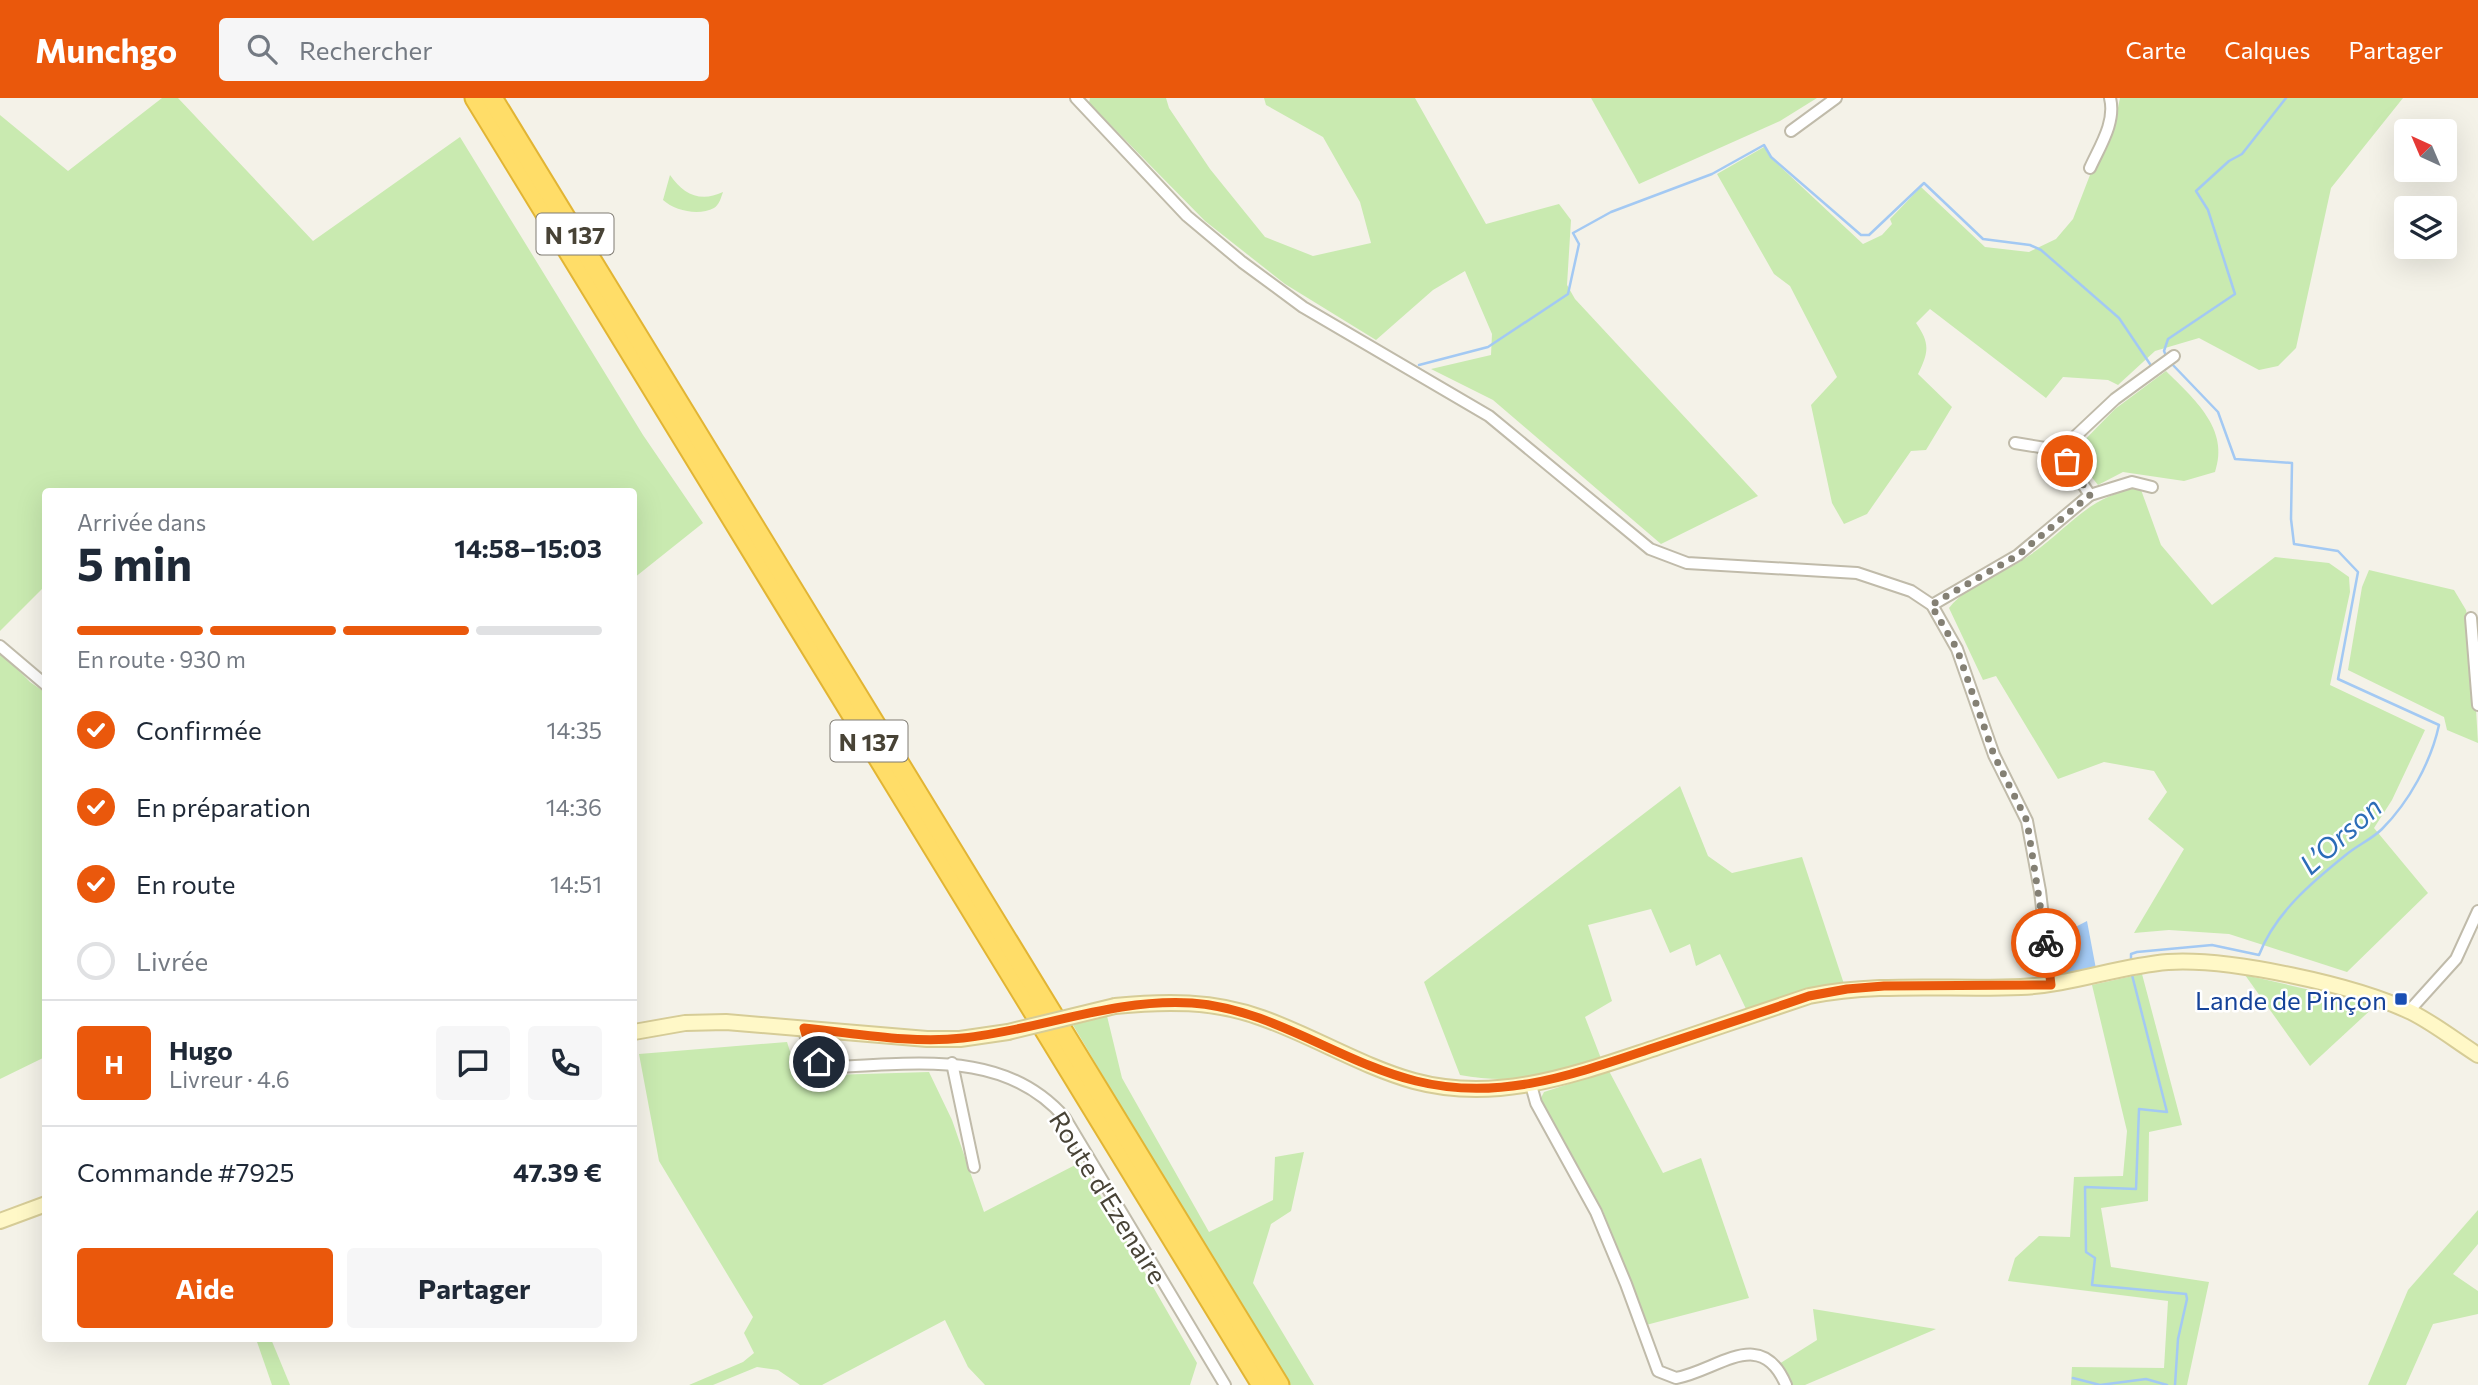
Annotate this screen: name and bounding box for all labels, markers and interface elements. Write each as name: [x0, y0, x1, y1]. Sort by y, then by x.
search box: [219, 18, 709, 81]
text: Munchgo: [35, 29, 177, 70]
icon: search: [243, 30, 281, 68]
text: Rechercher: [299, 34, 433, 65]
text: Carte: [2125, 35, 2186, 64]
text: Calques: [2224, 35, 2310, 64]
text: Partager: [2348, 35, 2443, 64]
north arrow: [2394, 119, 2457, 182]
map controls: [2394, 119, 2457, 259]
button: layers: [2394, 196, 2457, 259]
road number: N 137: [536, 214, 614, 254]
pin: [2037, 431, 2097, 491]
icon: bag: [2048, 442, 2086, 480]
text: Arrivée dans: [77, 508, 206, 536]
text: 14:58–15:03: [454, 532, 602, 563]
text: 5 min: [77, 534, 192, 590]
text: En route · 930 m: [77, 645, 246, 673]
icon: check: [77, 711, 115, 749]
text: Confirmée: [136, 714, 262, 745]
text: 14:35: [547, 716, 602, 744]
road number: N 137: [830, 720, 908, 762]
icon: check: [77, 788, 115, 826]
water label: L’Orson: [2292, 789, 2388, 881]
text: En préparation: [136, 791, 311, 822]
text: 14:36: [546, 793, 602, 821]
icon: check: [77, 865, 115, 903]
text: En route: [136, 868, 236, 899]
text: 14:51: [550, 870, 602, 898]
courier: [2011, 908, 2081, 978]
icon: bike: [2027, 924, 2065, 962]
text: Livrée: [136, 945, 208, 976]
place label: Lande de Pinçon: [2195, 984, 2387, 1015]
marker: Lande de Pinçon: [2393, 991, 2409, 1007]
button: chat: [436, 1026, 510, 1100]
button: phone: [528, 1026, 602, 1100]
pin: [789, 1032, 849, 1092]
text: Hugo: [169, 1034, 233, 1065]
icon: home: [800, 1043, 838, 1081]
text: H: [104, 1048, 124, 1079]
text: Livreur · 4.6: [169, 1065, 290, 1093]
street label: Route d'Ezenaire: [1044, 1105, 1174, 1289]
text: Commande #7925: [77, 1156, 294, 1187]
text: 47.39 €: [513, 1156, 602, 1187]
button: Aide: [77, 1248, 333, 1328]
button: Partager: [347, 1248, 602, 1328]

